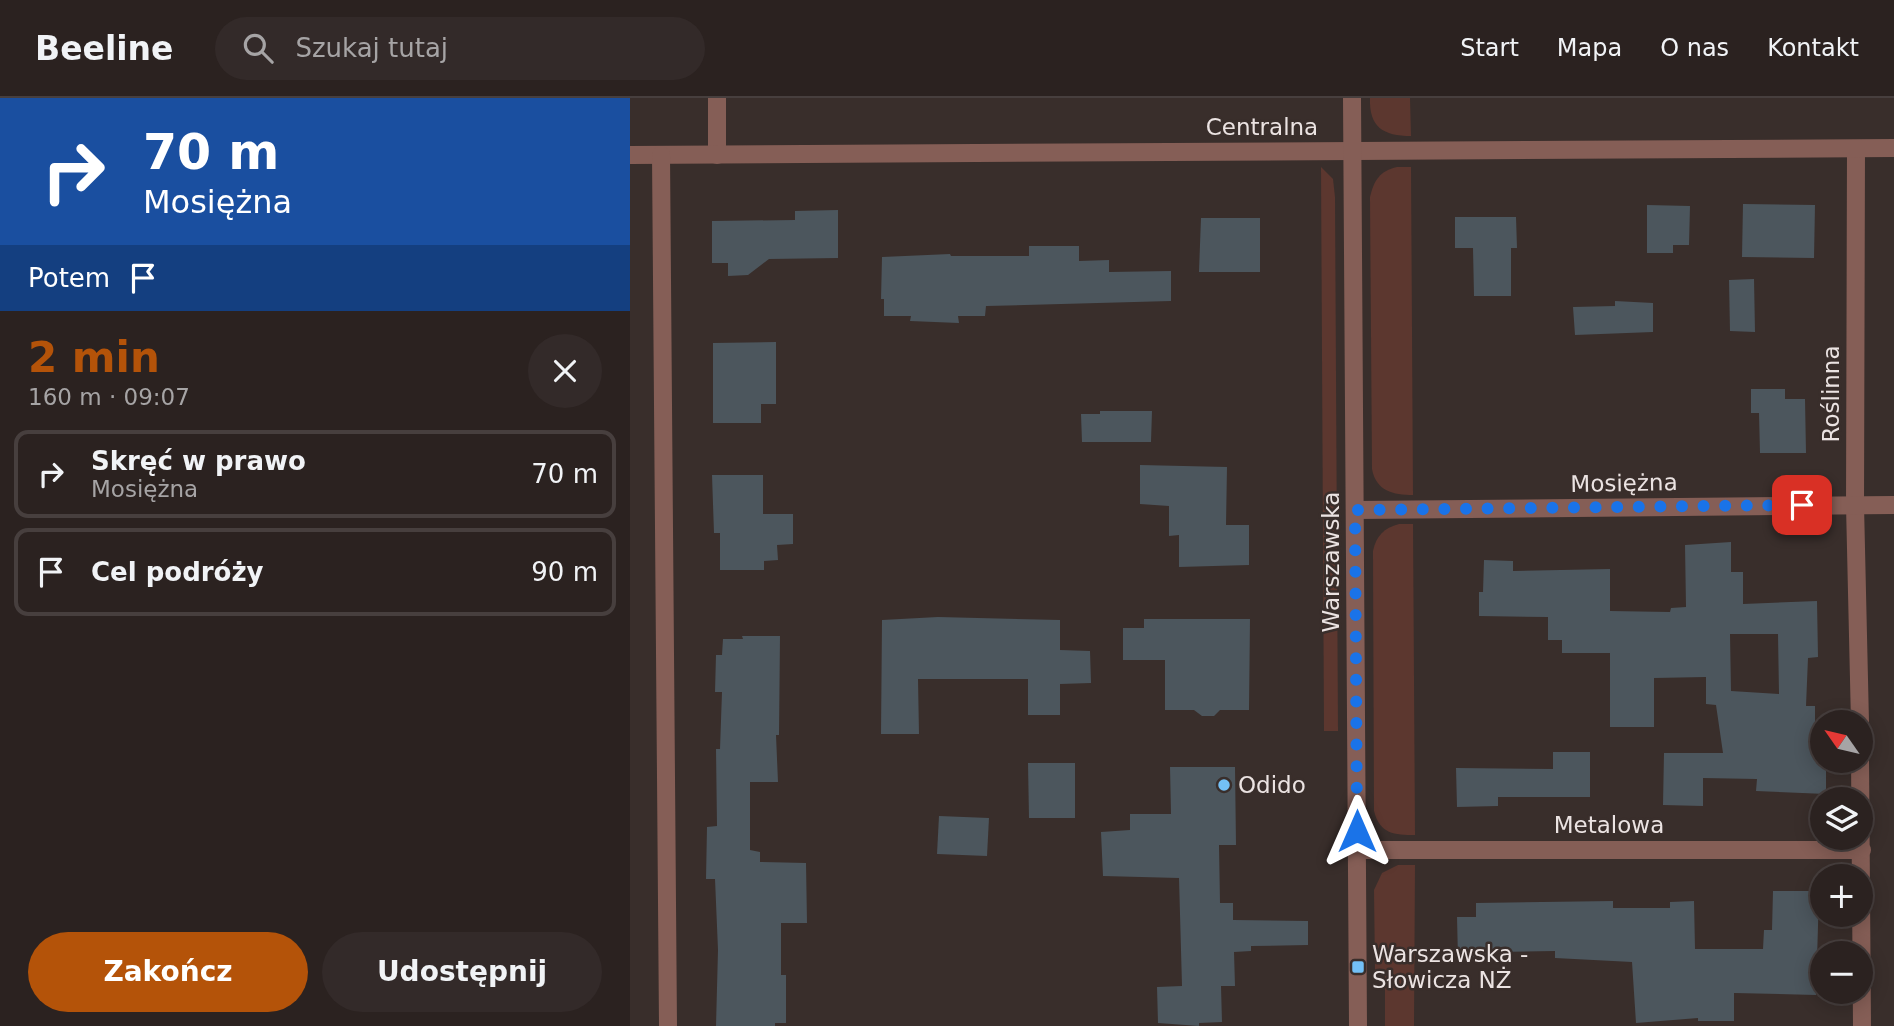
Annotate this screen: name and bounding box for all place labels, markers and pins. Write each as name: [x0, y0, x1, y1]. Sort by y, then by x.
pin: [1772, 475, 1832, 535]
place label: Odido: [1238, 772, 1306, 798]
marker: Odido: [1216, 777, 1232, 793]
place label: Warszawska - Słowicza NŻ: [1372, 941, 1528, 993]
marker: Warszawska - Słowicza NŻ: [1350, 959, 1366, 975]

